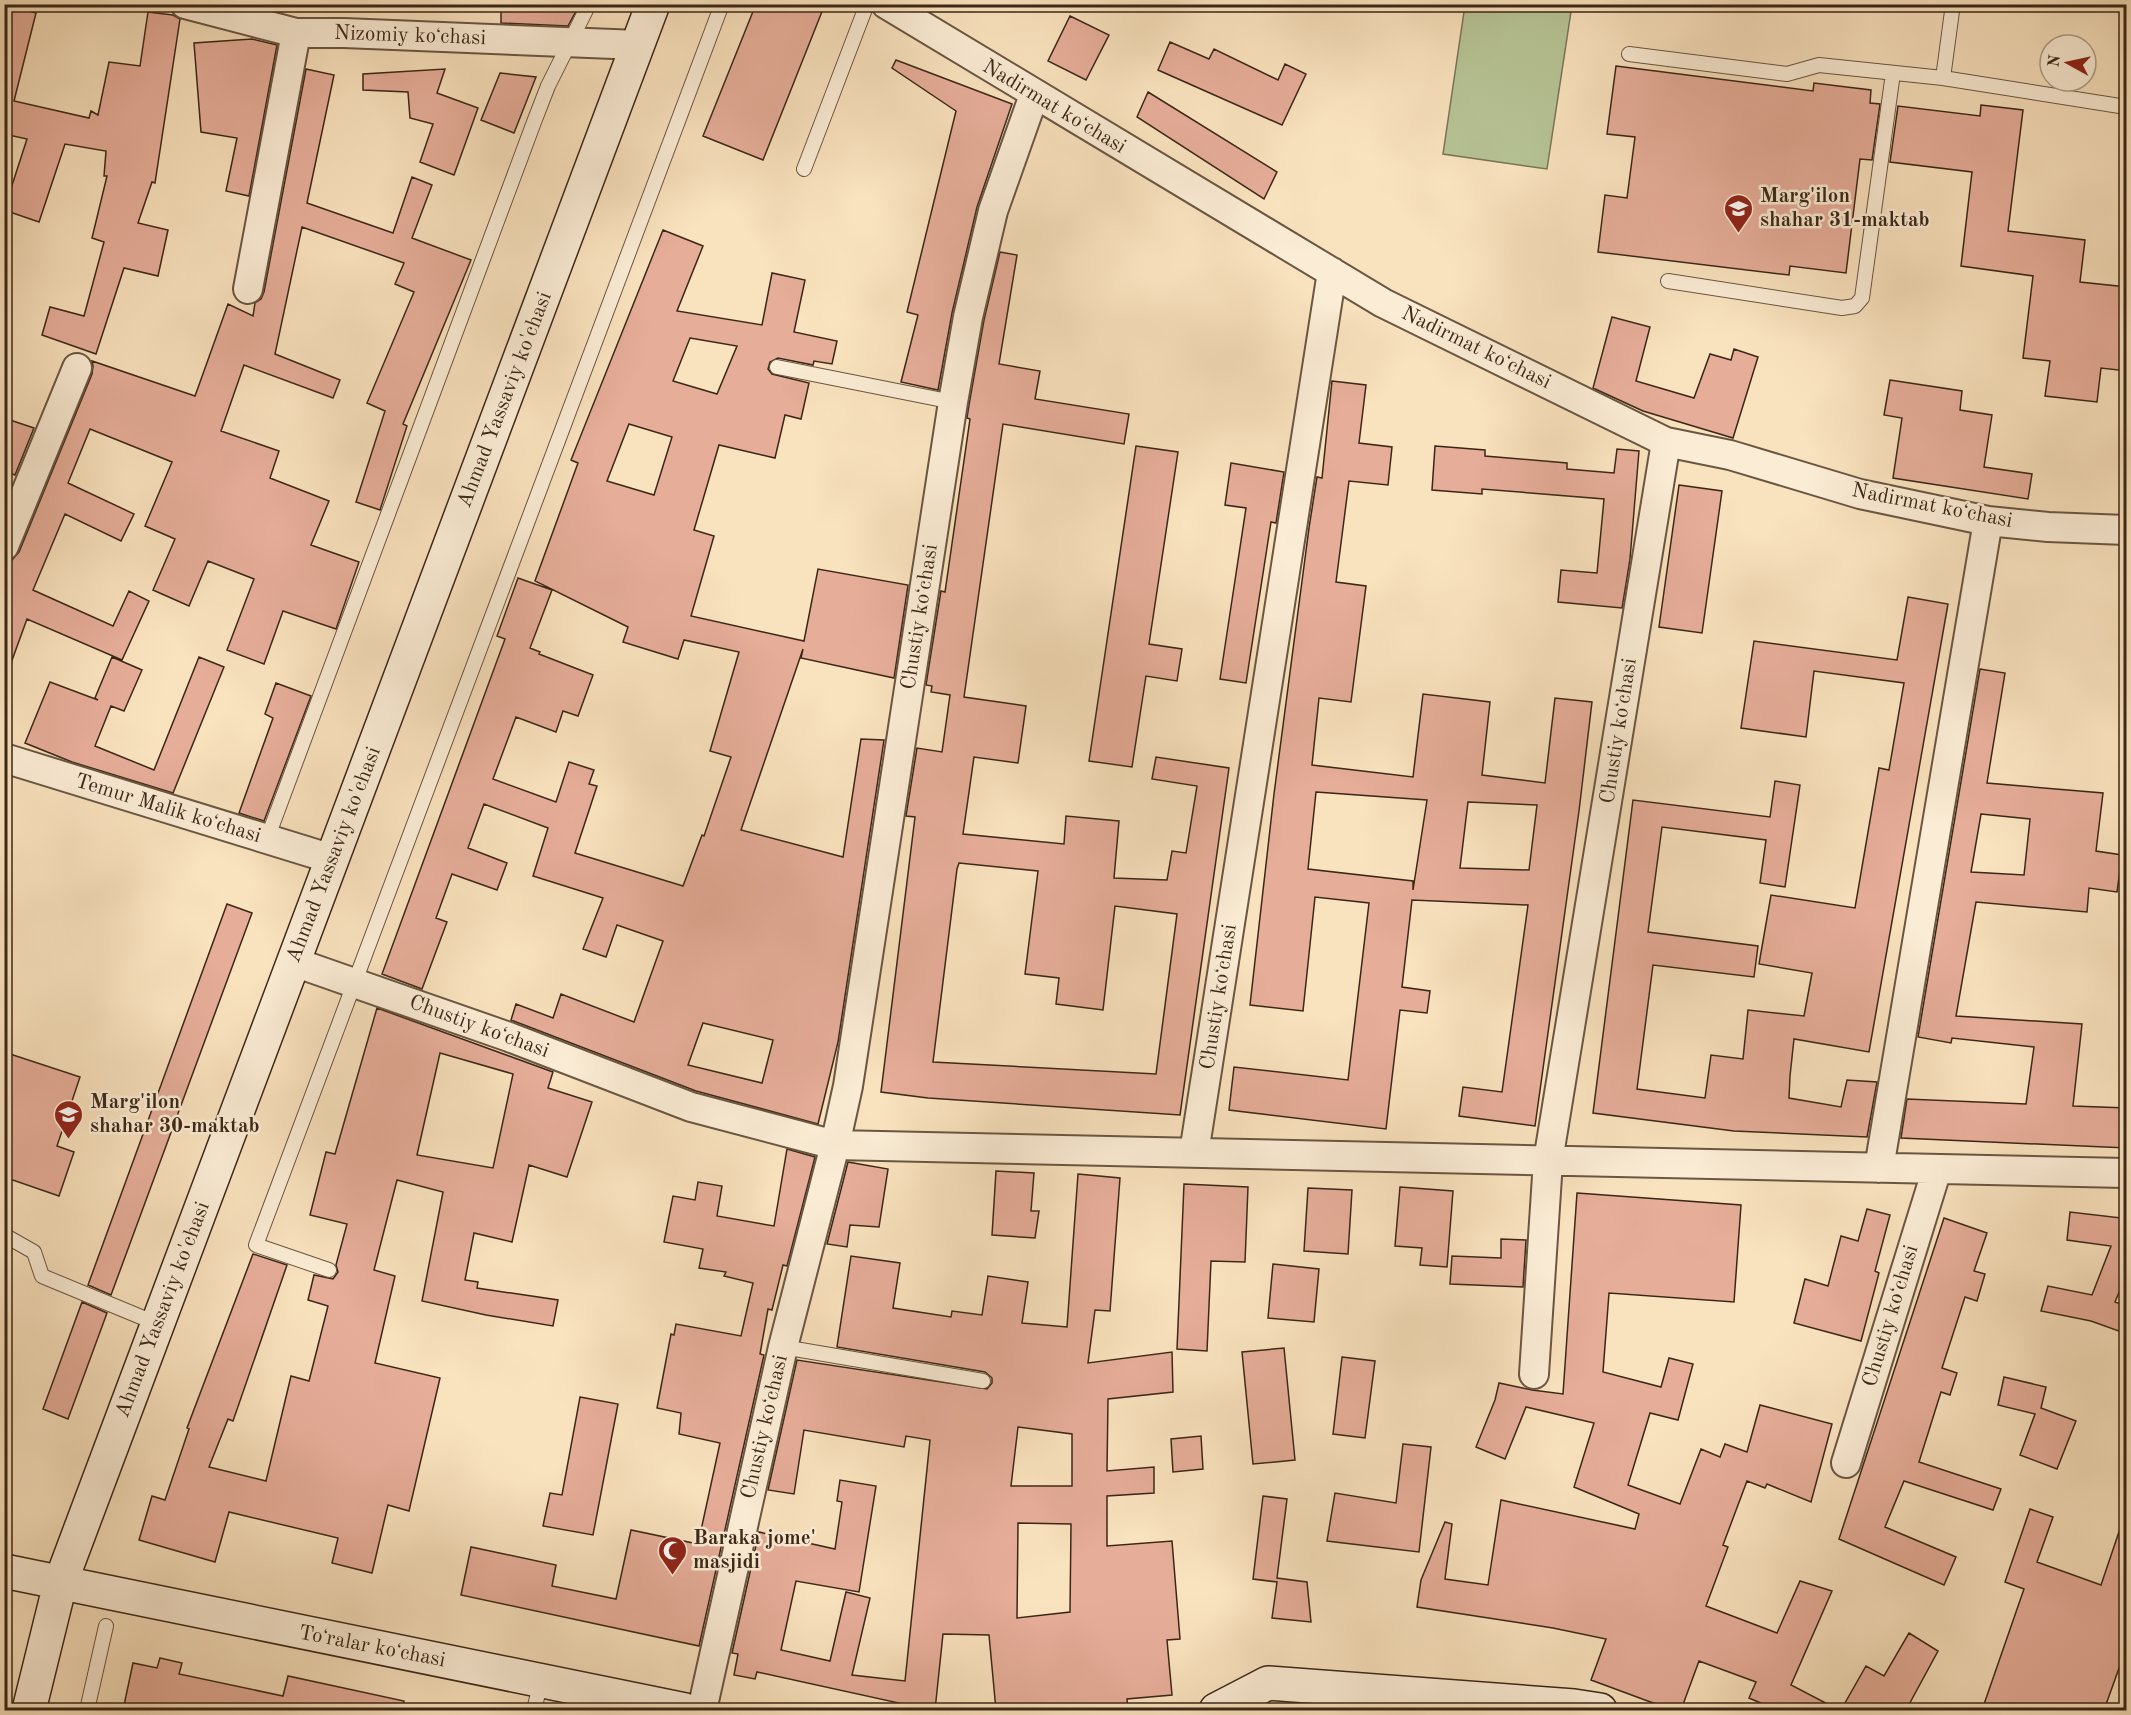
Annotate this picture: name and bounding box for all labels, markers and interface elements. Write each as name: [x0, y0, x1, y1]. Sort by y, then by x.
street label: Nizomiy koʻchasi: [334, 23, 486, 49]
north arrow: [2038, 33, 2098, 93]
text: N: [2046, 53, 2064, 68]
street label: Nadirmat koʻchasi: [979, 56, 1129, 158]
place label: Marg'ilon shahar 31-maktab: [1760, 186, 1930, 231]
school or university icon: Marg'ilon shahar 31-maktab: [1723, 192, 1755, 234]
street label: Ahmad Yassaviy ko'chasi: [454, 289, 556, 511]
street label: Nadirmat koʻchasi: [1398, 303, 1554, 393]
street label: Nadirmat koʻchasi: [1850, 480, 2014, 532]
street label: Chustiy koʻchasi: [898, 543, 942, 691]
street label: Chustiy koʻchasi: [1597, 657, 1641, 805]
street label: Ahmad Yassaviy ko'chasi: [283, 744, 385, 966]
street label: Temur Malik koʻchasi: [73, 771, 263, 847]
street label: Chustiy koʻchasi: [1197, 923, 1241, 1071]
street label: Chustiy koʻchasi: [406, 992, 552, 1062]
place label: Marg'ilon shahar 30-maktab: [90, 1092, 260, 1137]
school or university icon: Marg'ilon shahar 30-maktab: [53, 1098, 85, 1140]
street label: Ahmad Yassaviy ko'chasi: [112, 1199, 214, 1421]
street label: Chustiy koʻchasi: [1859, 1243, 1923, 1389]
street label: Chustiy koʻchasi: [738, 1353, 792, 1501]
place label: Baraka jome' masjidi: [693, 1528, 816, 1573]
mosque icon: Baraka jome' masjidi: [656, 1534, 688, 1576]
street label: Toʻralar koʻchasi: [297, 1622, 447, 1672]

